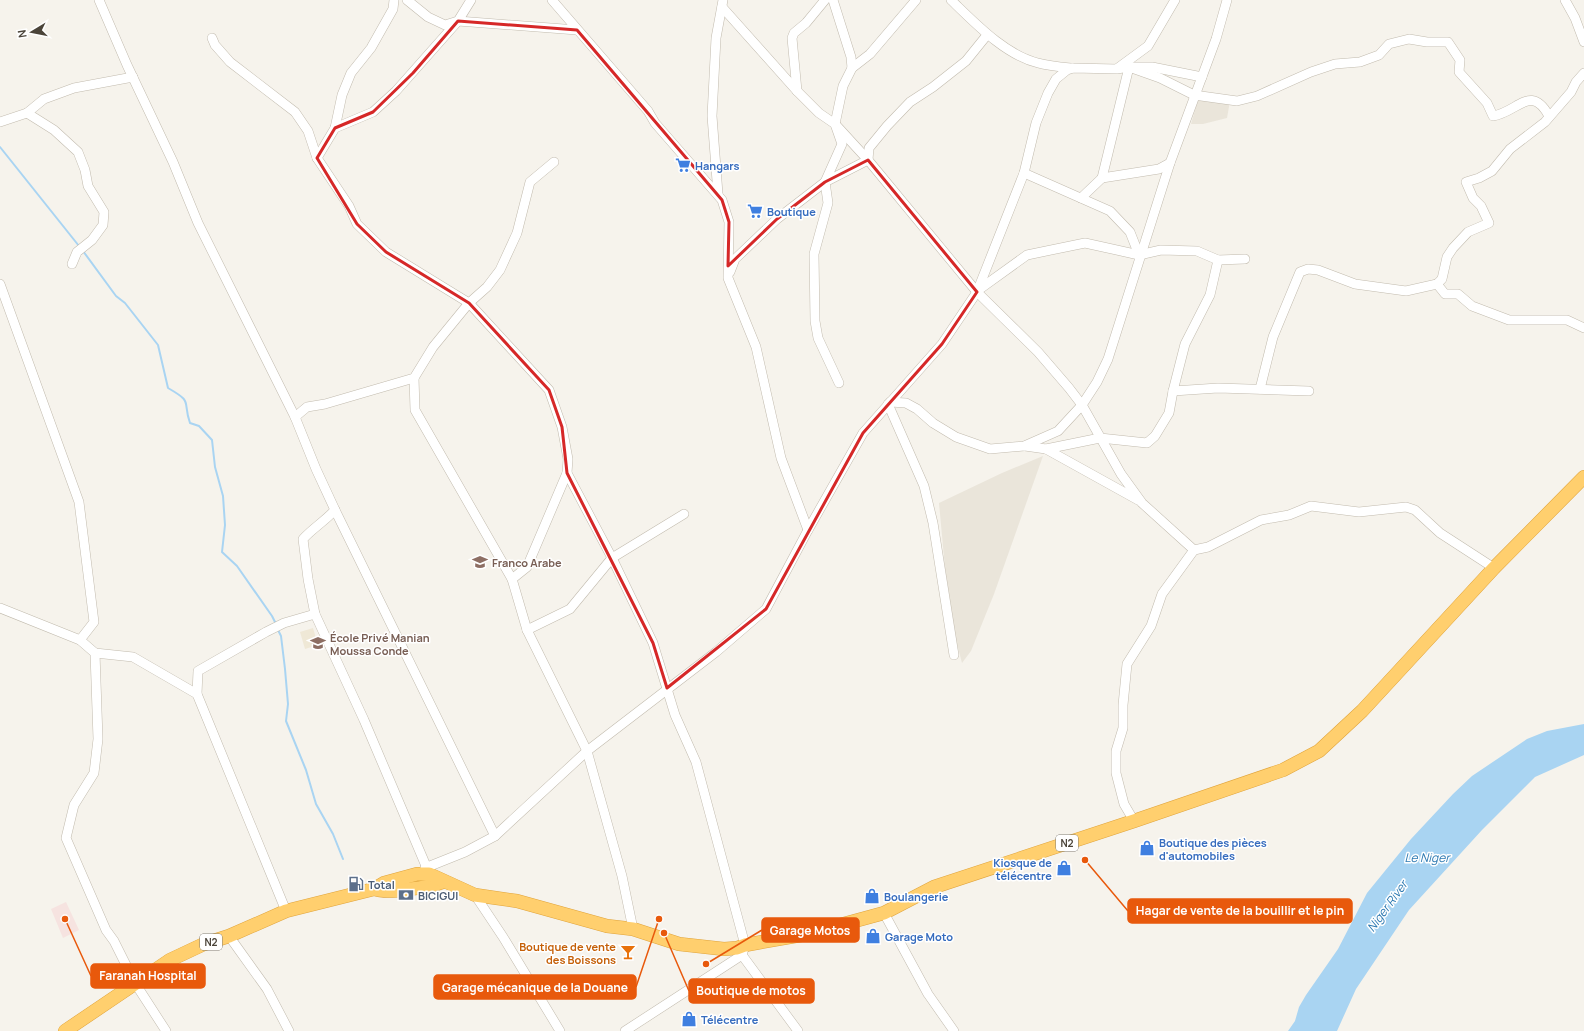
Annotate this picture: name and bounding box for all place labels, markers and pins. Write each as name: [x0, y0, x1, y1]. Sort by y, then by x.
supermarket icon: Hangars: [674, 156, 692, 174]
place label: Hangars: [695, 158, 739, 173]
supermarket icon: Boutique: [746, 202, 764, 220]
place label: Boutique: [767, 204, 816, 219]
school or university icon: Franco Arabe: [471, 553, 489, 571]
place label: Franco Arabe: [492, 555, 562, 570]
place label: École Privé Manian Moussa Conde: [330, 630, 430, 658]
school or university icon: École Privé Manian Moussa Conde: [309, 634, 327, 652]
place label: Boutique des pièces d'automobiles: [1159, 835, 1267, 863]
shop icon: Boutique des pièces d'automobiles: [1138, 839, 1156, 857]
place label: Kiosque de télécentre: [993, 855, 1052, 883]
shop icon: Kiosque de télécentre: [1055, 859, 1073, 877]
fuel station icon: Total: [347, 875, 365, 893]
place label: Total: [368, 877, 395, 892]
bank icon: BICIGUI: [397, 886, 415, 904]
shop icon: Boulangerie: [863, 887, 881, 905]
place label: BICIGUI: [418, 888, 458, 903]
place label: Boulangerie: [884, 889, 949, 904]
callout: Hagar de vente de la bouillir et le pin: [1128, 899, 1352, 923]
callout: Garage Motos: [762, 918, 859, 942]
shop icon: Garage Moto: [864, 927, 882, 945]
place label: Garage Moto: [885, 929, 953, 944]
place label: Boutique de vente des Boissons: [519, 939, 616, 967]
bar icon: Boutique de vente des Boissons: [619, 943, 637, 961]
callout: Faranah Hospital: [91, 964, 205, 988]
callout: Garage mécanique de la Douane: [434, 975, 636, 999]
callout: Boutique de motos: [689, 979, 814, 1003]
shop icon: Télécentre: [680, 1010, 698, 1028]
place label: Télécentre: [701, 1012, 759, 1027]

